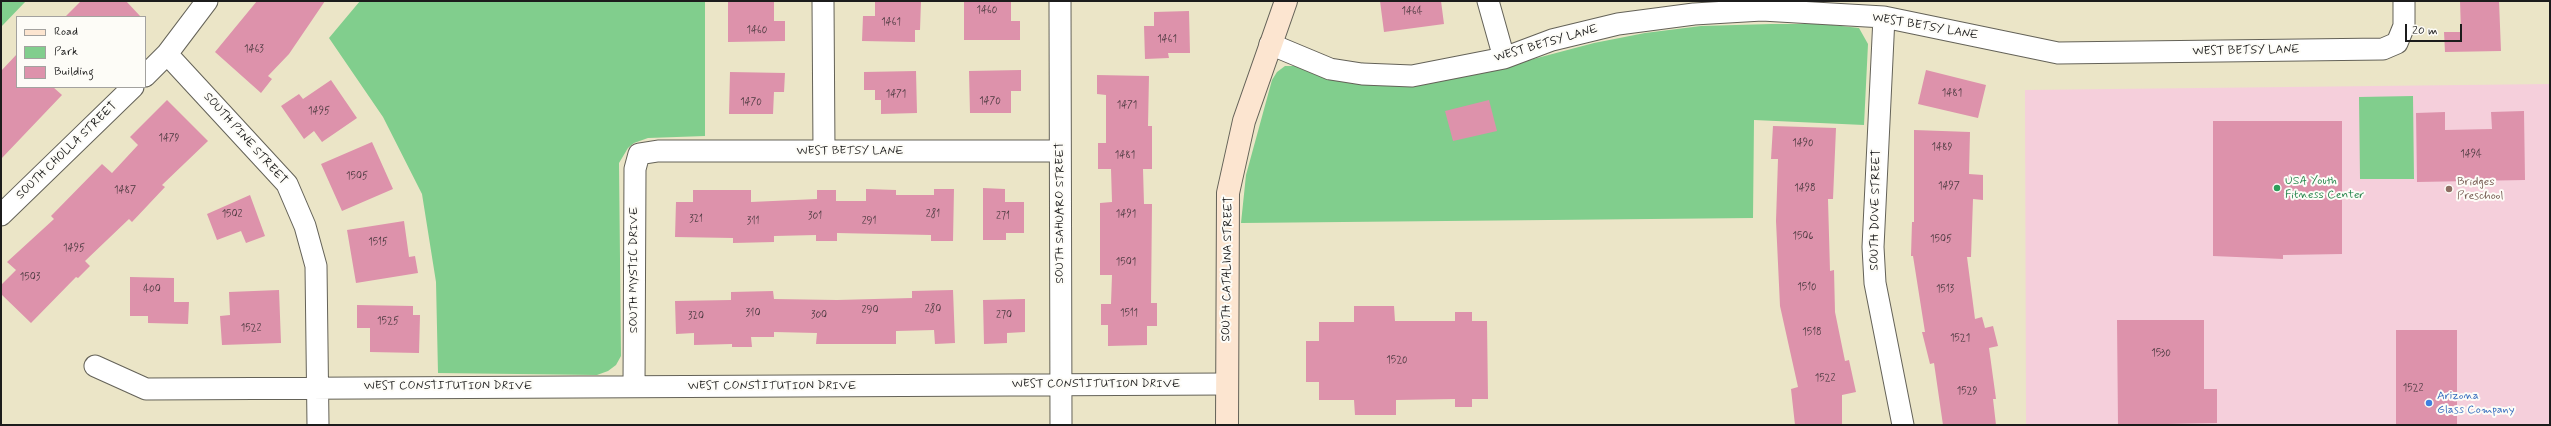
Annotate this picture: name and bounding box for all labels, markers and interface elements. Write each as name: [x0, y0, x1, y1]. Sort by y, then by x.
house number: 1460: [977, 5, 997, 17]
house number: 1464: [1401, 6, 1423, 18]
street label: WEST BETSY LANE: [1871, 11, 1979, 43]
legend: [16, 16, 146, 88]
scale bar: [2407, 16, 2464, 42]
house number: 1461: [881, 17, 901, 29]
street label: WEST BETSY LANE: [1492, 22, 1600, 66]
text: 20 m: [2412, 23, 2438, 39]
text: Road: [54, 24, 78, 40]
house number: 1460: [747, 25, 767, 37]
house number: 1461: [1157, 34, 1177, 46]
street label: WEST BETSY LANE: [2192, 43, 2300, 59]
text: Park: [54, 44, 78, 60]
house number: 1463: [244, 44, 264, 56]
text: Building: [54, 64, 94, 80]
house number: 1481: [1942, 88, 1962, 100]
house number: 1471: [886, 89, 906, 101]
street label: SOUTH PINE STREET: [200, 90, 290, 188]
house number: 1470: [979, 96, 1001, 108]
house number: 1470: [740, 97, 762, 109]
street label: SOUTH CHOLLA STREET: [14, 99, 120, 203]
house number: 1471: [1117, 100, 1137, 112]
house number: 1495: [308, 106, 330, 118]
house number: 1479: [158, 133, 180, 145]
house number: 1490: [1792, 138, 1814, 150]
street label: SOUTH SAHUARO STREET: [1053, 142, 1067, 284]
house number: 1489: [1932, 142, 1952, 154]
street label: WEST BETSY LANE: [796, 144, 904, 158]
street label: SOUTH DOVE STREET: [1868, 149, 1884, 271]
house number: 1494: [2460, 149, 2482, 161]
house number: 1481: [1115, 150, 1135, 162]
house number: 1505: [346, 171, 368, 183]
place label: USA Youth Fitness Center: [2285, 174, 2364, 202]
place label: Bridges Preschool: [2457, 175, 2503, 203]
house number: 1497: [1938, 181, 1960, 193]
house number: 1498: [1794, 183, 1816, 195]
marker: USA Youth Fitness Center: [2272, 183, 2282, 193]
marker: Bridges Preschool: [2444, 184, 2454, 194]
house number: 1487: [114, 185, 136, 197]
street label: SOUTH CATALINA STREET: [1220, 196, 1236, 342]
street label: SOUTH MYSTIC DRIVE: [627, 207, 641, 333]
house number: 1502: [222, 209, 242, 221]
house number: 281: [926, 209, 940, 221]
house number: 1491: [1116, 209, 1136, 221]
house number: 301: [808, 211, 822, 223]
house number: 271: [996, 211, 1010, 223]
house number: 321: [689, 214, 703, 226]
house number: 311: [747, 216, 759, 228]
house number: 291: [862, 216, 876, 228]
house number: 1506: [1793, 231, 1813, 243]
house number: 1505: [1930, 234, 1952, 246]
house number: 1515: [368, 237, 388, 249]
house number: 1495: [63, 243, 85, 255]
house number: 1501: [1116, 257, 1136, 269]
house number: 1503: [20, 272, 40, 284]
house number: 1510: [1797, 282, 1817, 294]
house number: 400: [143, 284, 161, 296]
house number: 1513: [1936, 284, 1954, 296]
house number: 280: [925, 304, 941, 316]
house number: 290: [862, 305, 878, 317]
house number: 310: [746, 308, 760, 320]
house number: 1511: [1120, 308, 1138, 320]
house number: 300: [811, 310, 827, 322]
house number: 270: [996, 310, 1012, 322]
house number: 320: [688, 311, 704, 323]
house number: 1525: [377, 316, 399, 328]
house number: 1522: [241, 323, 261, 335]
house number: 1518: [1802, 327, 1822, 339]
house number: 1521: [1950, 333, 1970, 345]
house number: 1530: [2151, 348, 2171, 360]
house number: 1520: [1386, 355, 1408, 367]
house number: 1522: [1815, 373, 1835, 385]
street label: WEST CONSTITUTION DRIVE: [1012, 377, 1180, 391]
street label: WEST CONSTITUTION DRIVE: [364, 379, 532, 393]
street label: WEST CONSTITUTION DRIVE: [688, 379, 856, 393]
house number: 1522: [2403, 383, 2423, 395]
house number: 1529: [1957, 386, 1977, 398]
place label: Arizona Glass Company: [2437, 389, 2515, 417]
marker: Arizona Glass Company: [2424, 398, 2434, 408]

